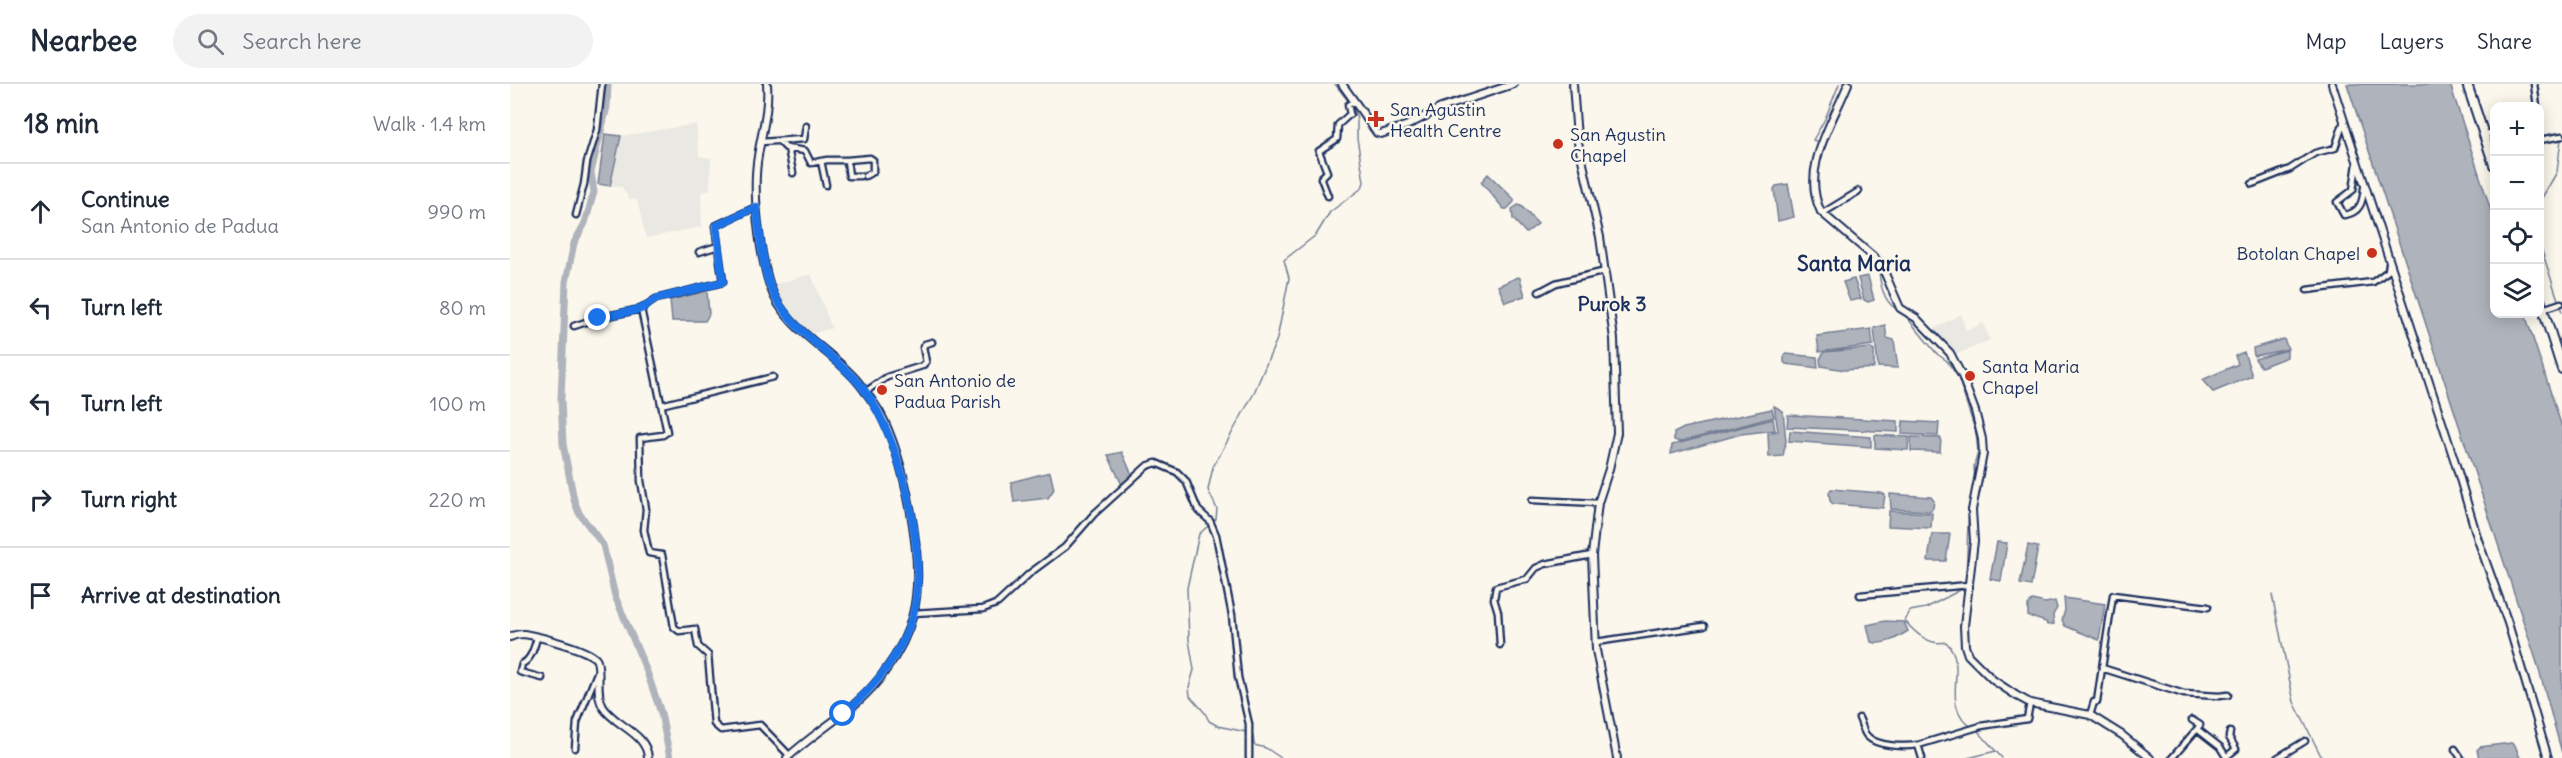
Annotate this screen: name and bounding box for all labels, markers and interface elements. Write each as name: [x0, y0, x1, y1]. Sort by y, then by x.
search box: [173, 14, 593, 68]
text: Nearbee: [30, 23, 137, 59]
icon: search: [194, 25, 227, 58]
text: Search here: [242, 27, 362, 55]
text: Map: [2306, 28, 2346, 55]
text: Layers: [2379, 28, 2444, 55]
text: Share: [2477, 28, 2532, 55]
place label: San Agustin Health Centre: [1390, 98, 1501, 142]
map controls: [2490, 102, 2544, 318]
button: +: [2490, 102, 2544, 156]
text: 18 min: [24, 107, 99, 140]
marker: San Agustin Health Centre: [1367, 110, 1385, 128]
text: Walk · 1.4 km: [373, 111, 486, 136]
place label: San Agustin Chapel: [1570, 123, 1666, 167]
marker: San Agustin Chapel: [1551, 137, 1565, 151]
button: −: [2490, 156, 2544, 210]
text: Continue: [81, 185, 170, 213]
icon: ahead: [24, 195, 57, 228]
text: 990 m: [428, 199, 486, 224]
button: locate: [2490, 210, 2544, 264]
text: San Antonio de Padua: [81, 213, 279, 238]
place label: Botolan Chapel: [2237, 242, 2360, 265]
marker: Botolan Chapel: [2365, 246, 2379, 260]
district label: Santa Maria: [1797, 250, 1911, 277]
button: layers: [2490, 264, 2544, 318]
icon: left: [24, 291, 57, 324]
district label: Purok 3: [1577, 291, 1647, 316]
text: Turn left: [81, 293, 162, 321]
text: 80 m: [439, 295, 486, 320]
route end: [584, 304, 610, 330]
place label: Santa Maria Chapel: [1982, 355, 2080, 399]
place label: San Antonio de Padua Parish: [894, 369, 1016, 413]
marker: Santa Maria Chapel: [1963, 369, 1977, 383]
marker: San Antonio de Padua Parish: [875, 383, 889, 397]
icon: left: [24, 387, 57, 420]
text: Turn left: [81, 389, 162, 417]
text: 100 m: [429, 391, 486, 416]
icon: right: [24, 483, 57, 516]
text: Turn right: [81, 485, 177, 513]
text: 220 m: [429, 487, 486, 512]
icon: arrive: [24, 579, 57, 612]
text: Arrive at destination: [81, 581, 281, 609]
route start: [829, 700, 855, 726]

